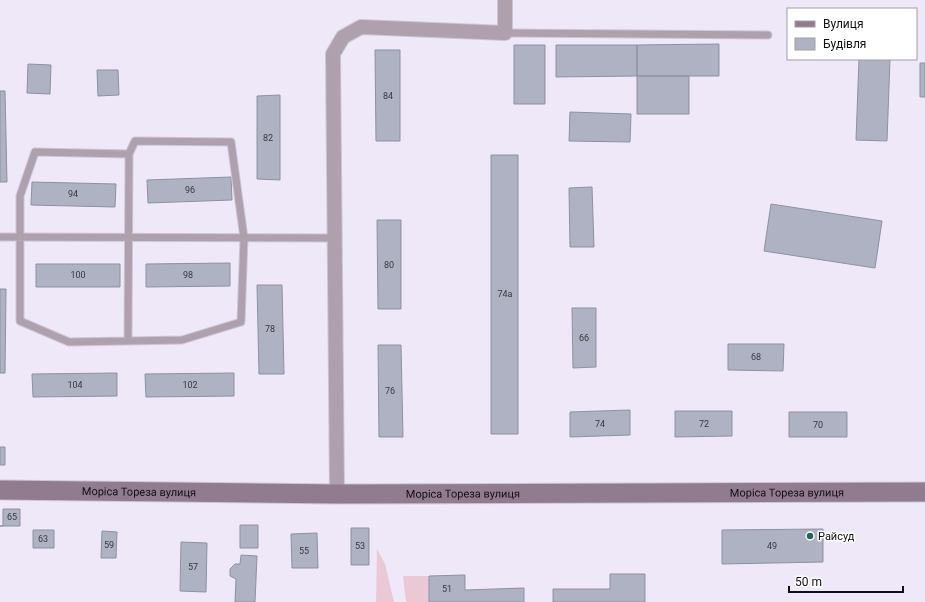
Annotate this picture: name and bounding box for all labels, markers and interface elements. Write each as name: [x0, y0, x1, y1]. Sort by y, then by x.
legend: [787, 8, 917, 60]
text: Вулиця: [823, 17, 864, 31]
text: Будівля: [823, 37, 866, 51]
house number: 84: [383, 91, 393, 101]
house number: 82: [263, 133, 273, 143]
house number: 96: [185, 185, 195, 195]
house number: 94: [68, 189, 78, 199]
house number: 80: [384, 260, 394, 270]
house number: 100: [70, 270, 86, 280]
house number: 98: [183, 270, 193, 280]
house number: 74а: [497, 289, 513, 299]
house number: 78: [265, 324, 275, 334]
house number: 66: [579, 333, 589, 343]
house number: 68: [751, 352, 761, 362]
house number: 104: [67, 380, 83, 390]
house number: 102: [182, 380, 198, 390]
house number: 76: [385, 386, 395, 396]
house number: 74: [595, 419, 605, 429]
house number: 72: [699, 419, 709, 429]
house number: 70: [813, 420, 823, 430]
street label: Моріса Тореза вулиця: [82, 484, 196, 499]
street label: Моріса Тореза вулиця: [730, 486, 844, 499]
street label: Моріса Тореза вулиця: [406, 487, 520, 500]
house number: 65: [7, 512, 17, 522]
place label: Райсуд: [818, 530, 855, 543]
marker: Райсуд: [805, 531, 815, 541]
house number: 63: [38, 534, 48, 544]
house number: 59: [104, 540, 114, 550]
house number: 53: [355, 541, 365, 551]
house number: 49: [767, 541, 777, 551]
house number: 55: [299, 546, 309, 556]
house number: 57: [188, 562, 198, 572]
scale bar: [789, 568, 903, 594]
text: 50 m: [795, 575, 822, 589]
house number: 51: [442, 584, 452, 594]

